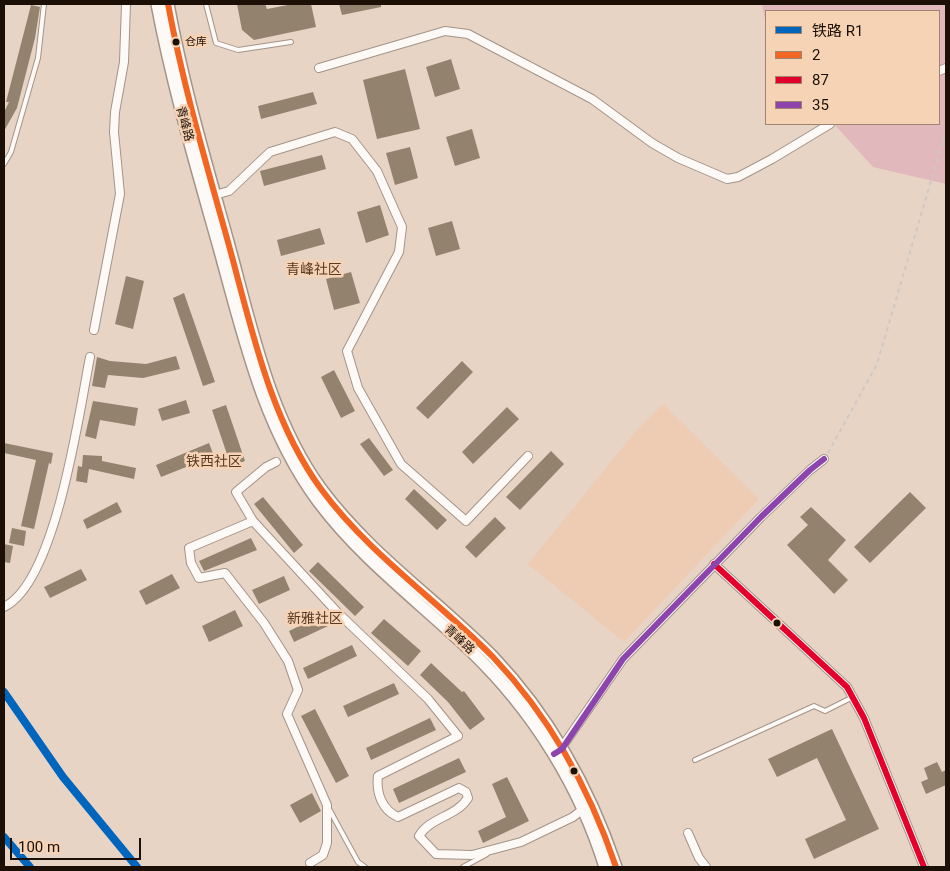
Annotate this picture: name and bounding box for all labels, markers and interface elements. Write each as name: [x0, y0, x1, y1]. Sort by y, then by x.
legend: [765, 10, 940, 125]
text: 铁路 R1: [812, 22, 863, 40]
place label: 仓库: [185, 35, 207, 49]
marker: 仓库: [171, 37, 181, 47]
text: 2: [812, 46, 820, 64]
text: 87: [812, 71, 829, 89]
text: 35: [812, 96, 829, 114]
street label: 青峰路: [172, 105, 196, 143]
district label: 青峰社区: [286, 262, 342, 278]
district label: 铁西社区: [186, 454, 242, 470]
district label: 新雅社区: [287, 611, 343, 627]
unlabelled marker: [772, 618, 782, 628]
street label: 青峰路: [441, 622, 477, 658]
unlabelled marker: [569, 766, 579, 776]
scale bar: [12, 828, 144, 860]
text: 100 m: [18, 838, 60, 856]

